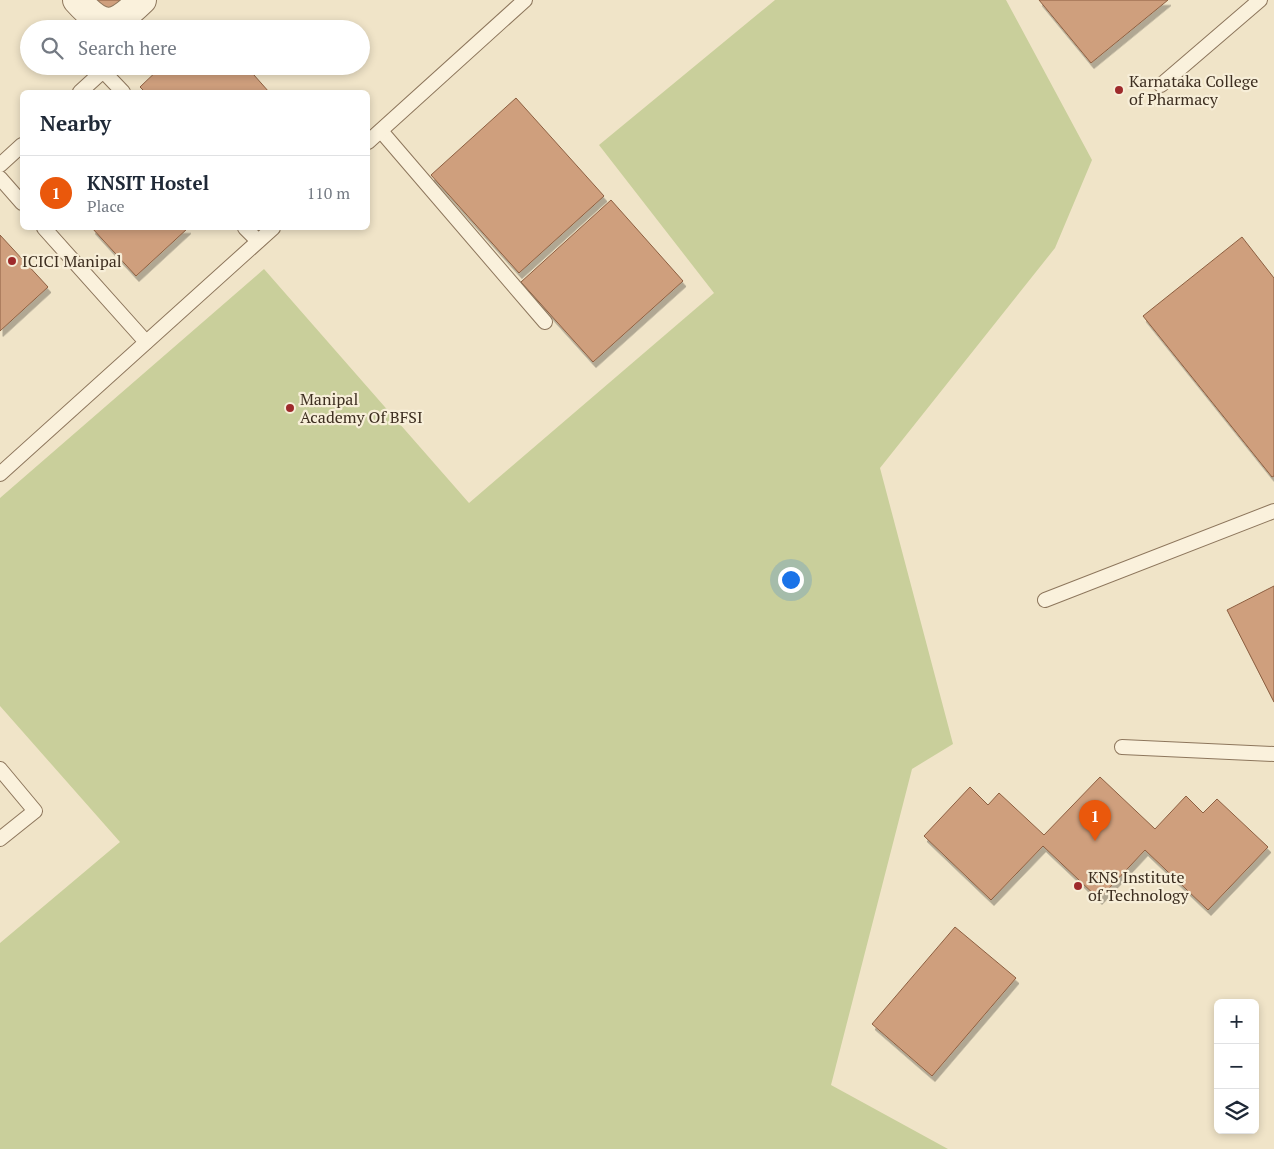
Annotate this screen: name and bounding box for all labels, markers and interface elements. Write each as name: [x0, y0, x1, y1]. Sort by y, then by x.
search box: [20, 20, 370, 75]
icon: search: [38, 34, 66, 62]
text: Search here: [78, 35, 177, 60]
place label: Karnataka College of Pharmacy: [1129, 70, 1258, 110]
marker: Karnataka College of Pharmacy: [1113, 84, 1125, 96]
text: Nearby: [40, 109, 111, 137]
text: KNSIT Hostel: [87, 170, 209, 195]
text: 1: [51, 182, 61, 204]
text: 110 m: [307, 182, 350, 204]
text: Place: [87, 195, 125, 217]
place label: ICICI Manipal: [22, 250, 122, 272]
marker: ICICI Manipal: [6, 255, 18, 267]
place label: Manipal Academy Of BFSI: [300, 388, 423, 428]
marker: Manipal Academy Of BFSI: [284, 402, 296, 414]
your location: [778, 567, 804, 593]
pin: 1: [1079, 800, 1111, 841]
place label: KNS Institute of Technology: [1088, 866, 1189, 906]
marker: KNS Institute of Technology: [1072, 880, 1084, 892]
map controls: [1214, 999, 1259, 1134]
button: +: [1214, 999, 1259, 1044]
button: −: [1214, 1044, 1259, 1089]
button: layers: [1214, 1089, 1259, 1134]

